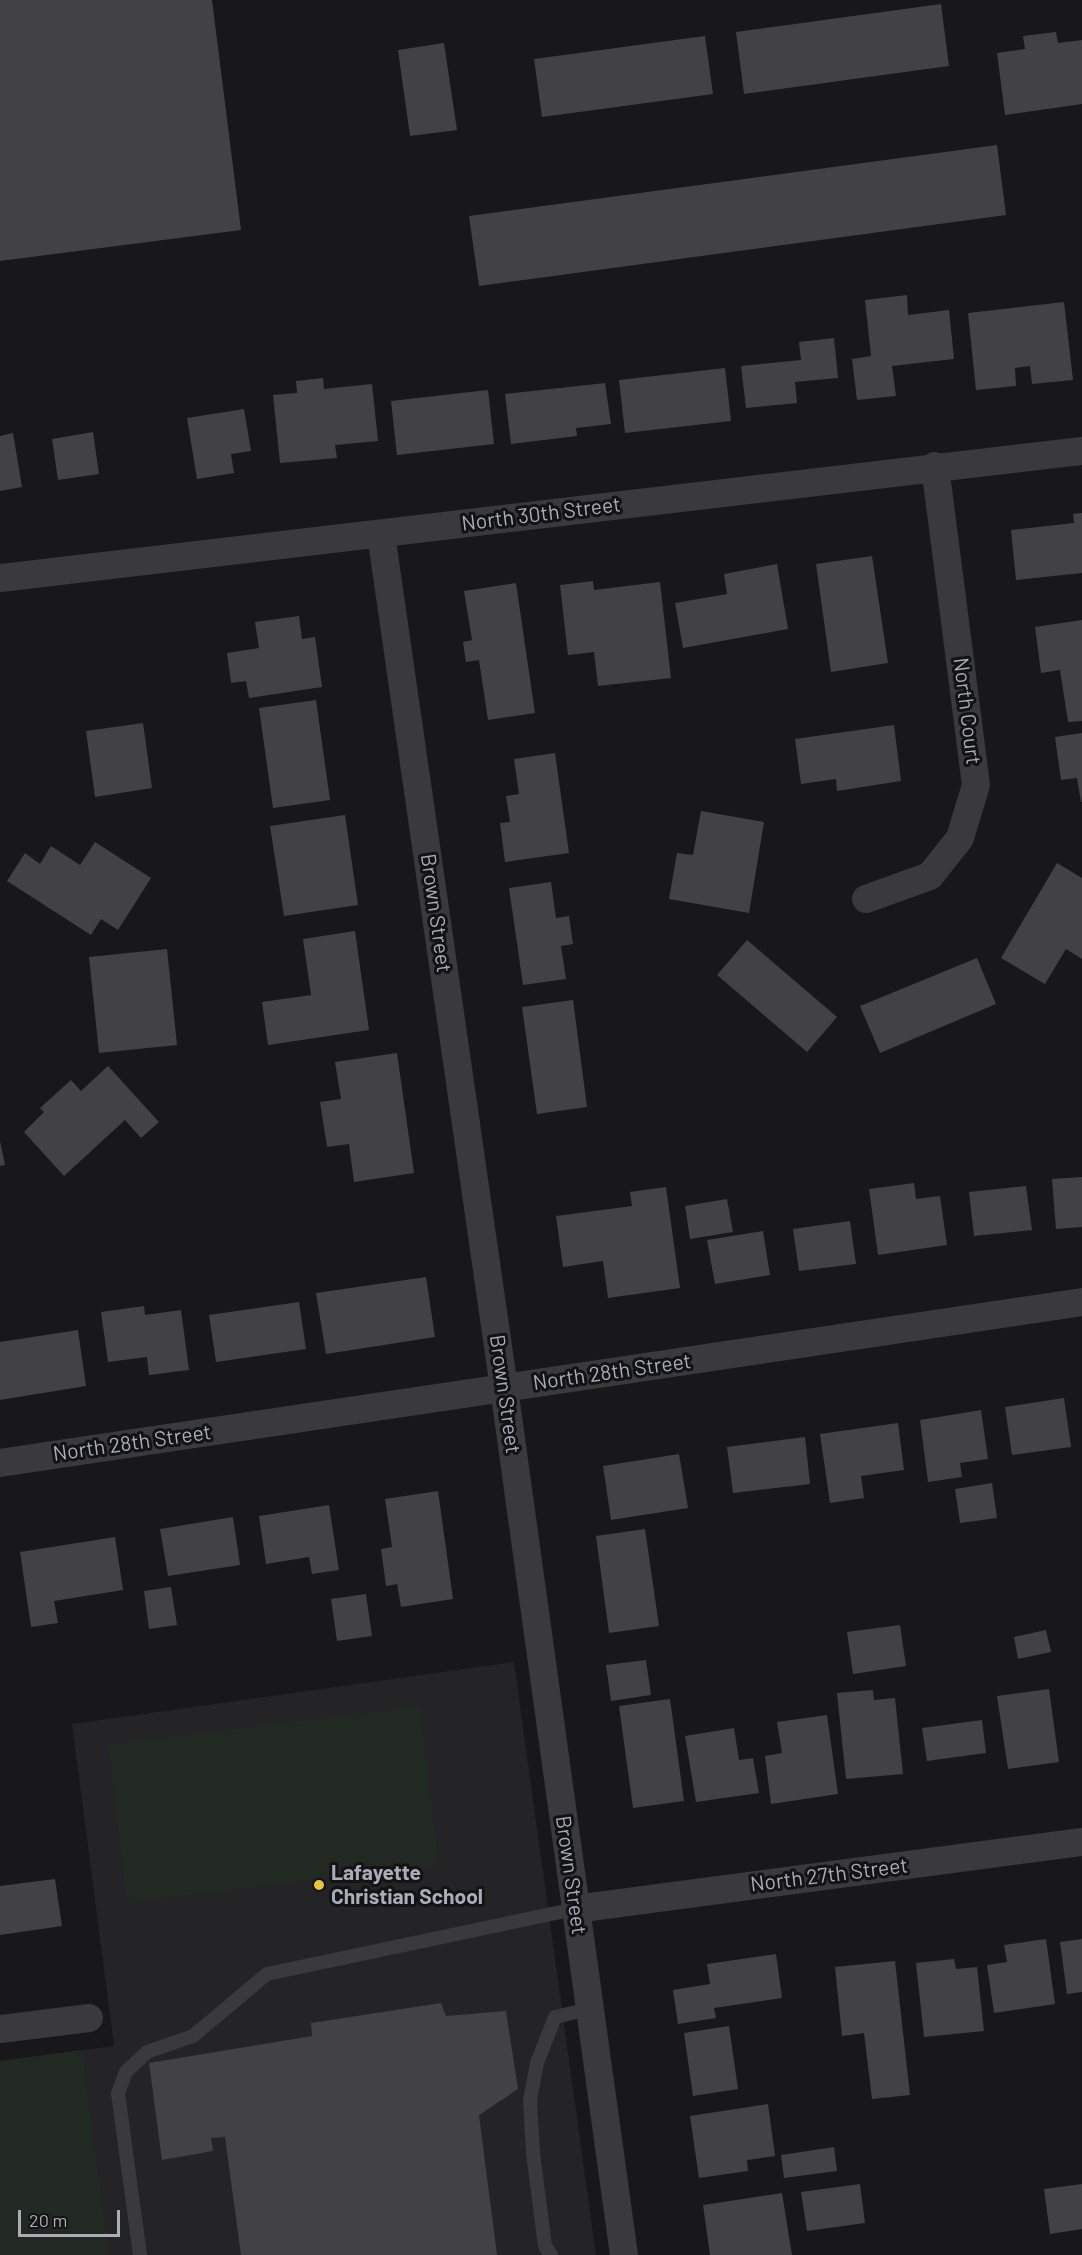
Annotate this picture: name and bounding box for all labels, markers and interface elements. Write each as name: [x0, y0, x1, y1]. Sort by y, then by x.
street label: North 30th Street: [460, 492, 622, 536]
street label: North Court: [948, 656, 986, 766]
street label: Brown Street: [415, 852, 457, 974]
street label: Brown Street: [484, 1333, 526, 1455]
street label: North 28th Street: [531, 1348, 693, 1396]
street label: North 28th Street: [51, 1419, 213, 1467]
street label: Brown Street: [550, 1814, 592, 1936]
street label: North 27th Street: [749, 1853, 909, 1897]
place label: Lafayette Christian School: [331, 1860, 483, 1910]
marker: Lafayette Christian School: [312, 1878, 326, 1892]
scale bar: [21, 2198, 123, 2236]
text: 20 m: [29, 2209, 67, 2231]

